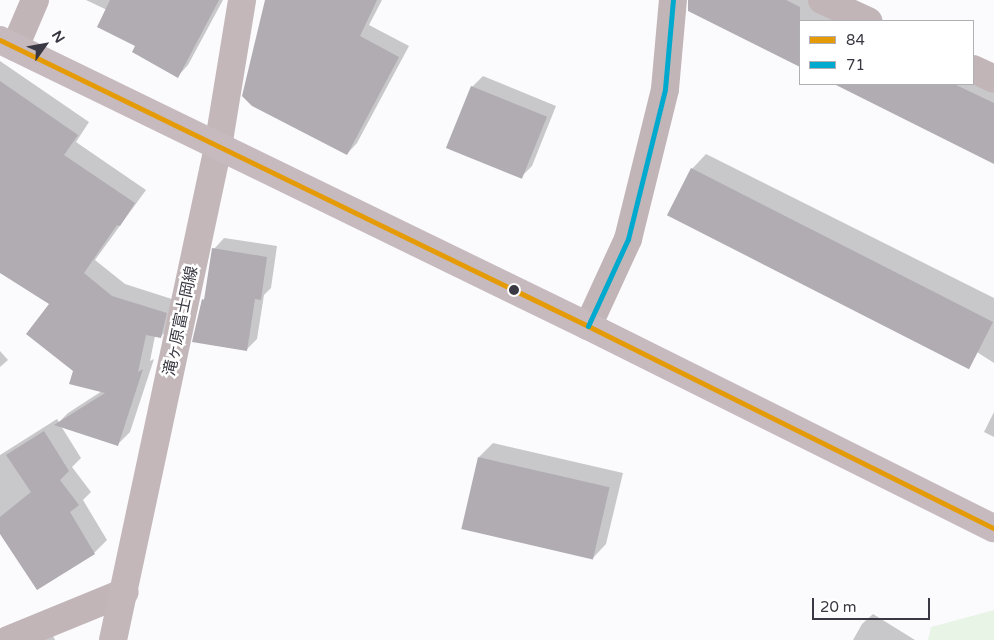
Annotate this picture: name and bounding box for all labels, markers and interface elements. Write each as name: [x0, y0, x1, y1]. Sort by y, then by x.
north arrow: [20, 20, 70, 70]
legend: [799, 20, 974, 85]
text: N: [48, 28, 68, 46]
text: 84: [846, 31, 865, 49]
text: 71: [846, 56, 865, 74]
street label: 滝ヶ原富士岡線: [160, 264, 202, 378]
unlabelled marker: [509, 285, 519, 295]
scale bar: [814, 588, 932, 620]
text: 20 m: [820, 598, 857, 616]

